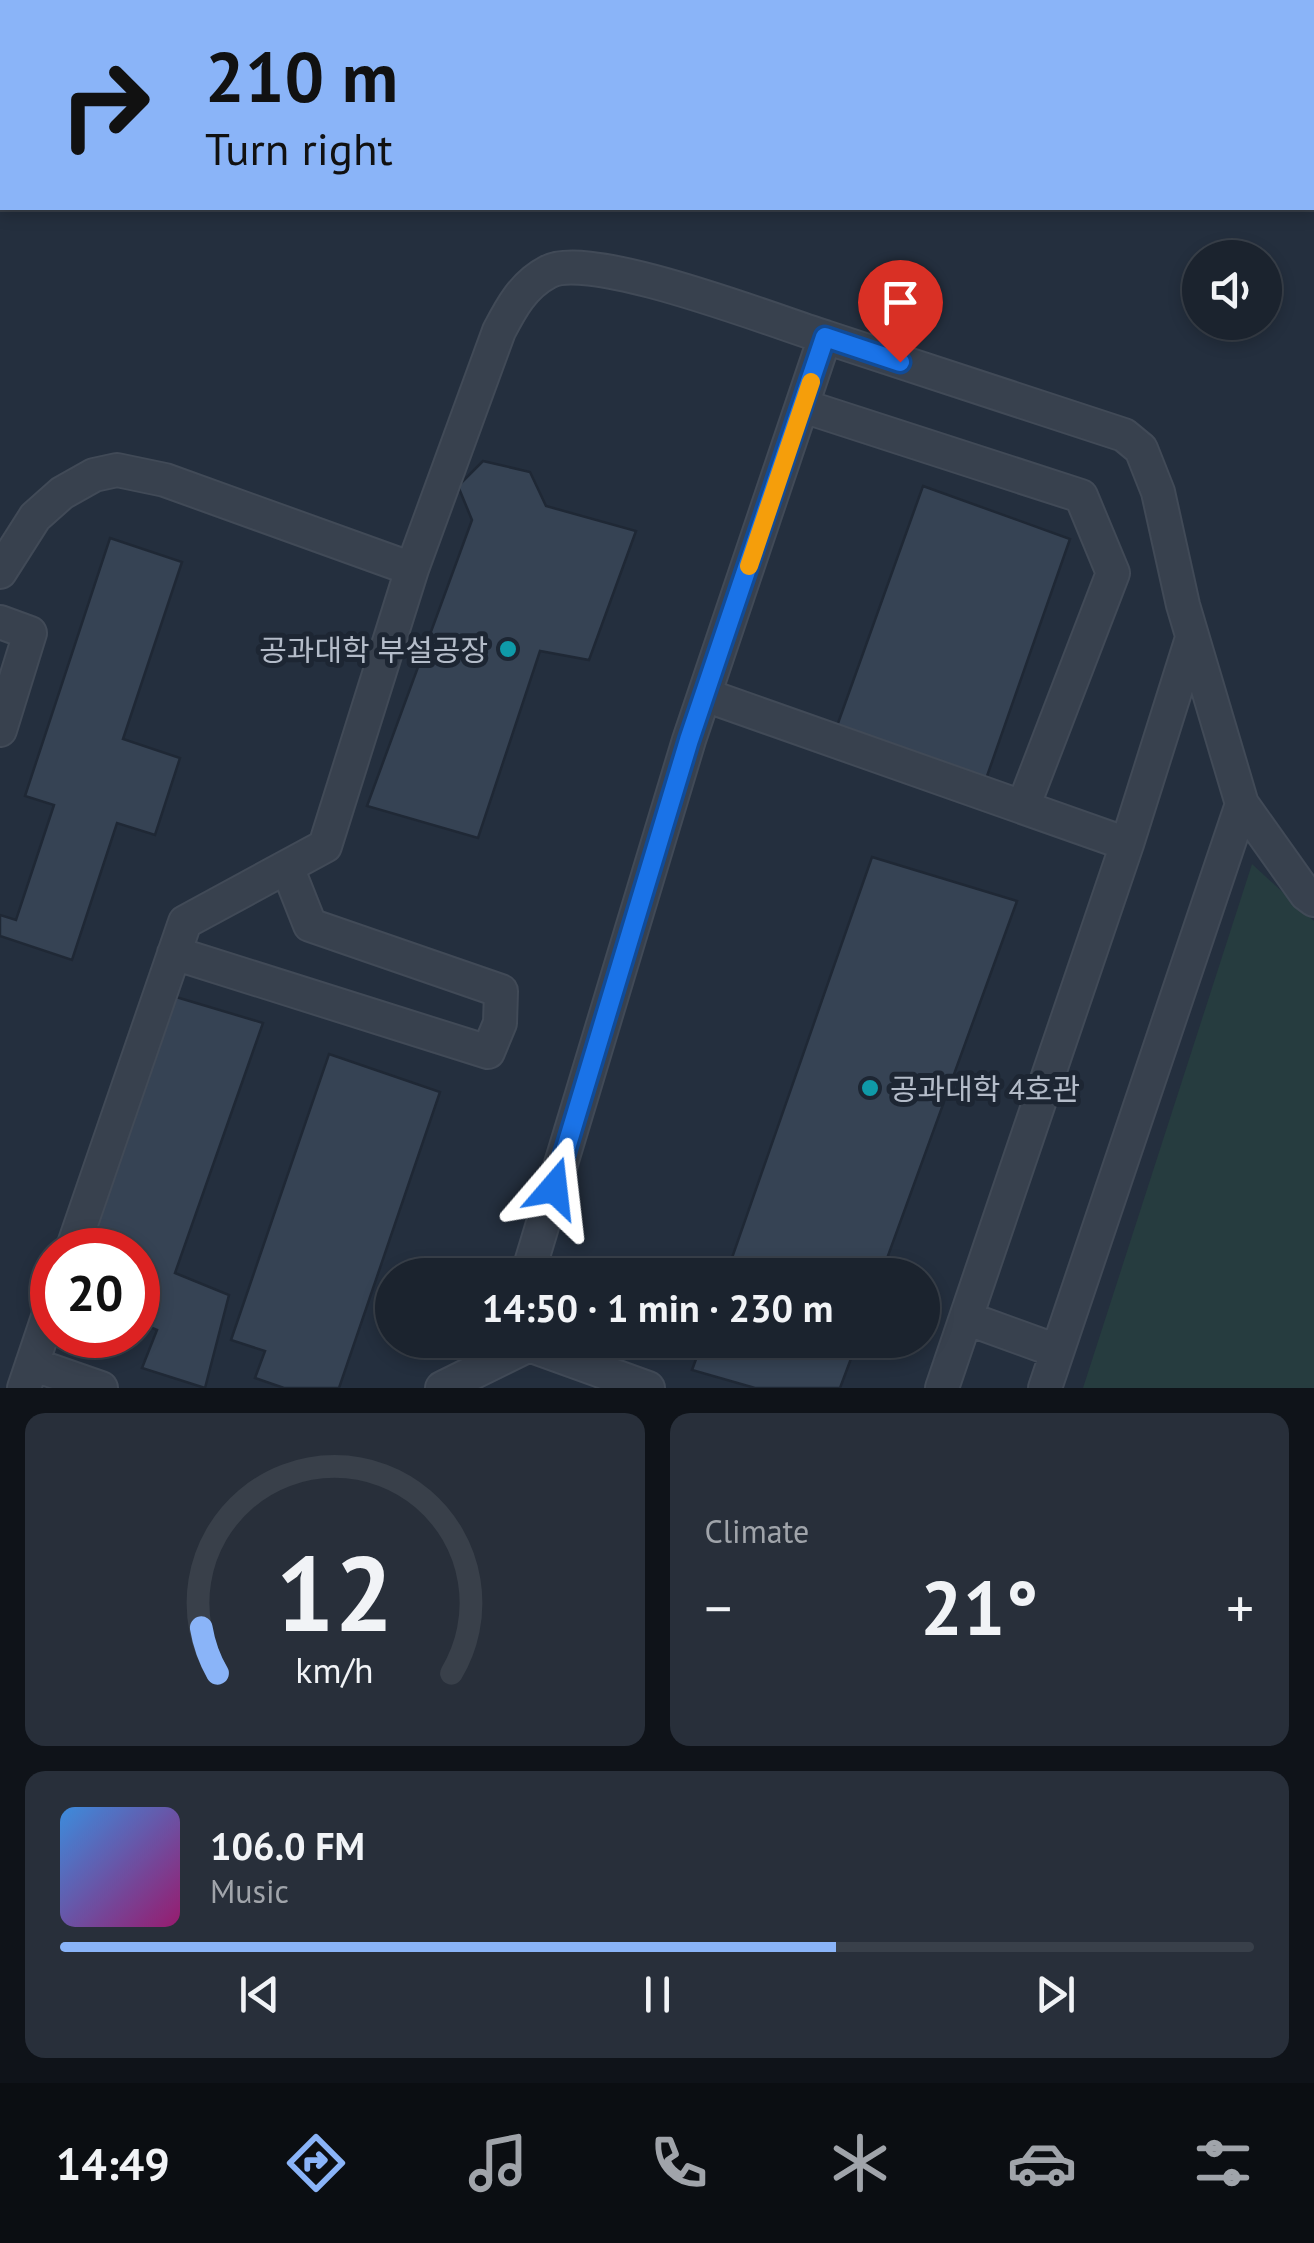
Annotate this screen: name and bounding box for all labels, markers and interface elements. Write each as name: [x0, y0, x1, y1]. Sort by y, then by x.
text: 210 m: [205, 31, 398, 121]
icon: right: [40, 40, 170, 170]
text: Turn right: [205, 119, 393, 177]
map controls: [1182, 240, 1282, 340]
button: sound: [1182, 240, 1282, 340]
pin: [858, 260, 943, 363]
icon: arrive: [873, 275, 928, 330]
place label: 공과대학 부설공장: [259, 630, 488, 669]
marker: 공과대학 부설공장: [497, 638, 519, 660]
place label: 공과대학 4호관: [890, 1069, 1080, 1108]
marker: 공과대학 4호관: [859, 1077, 881, 1099]
position arrow: [502, 1136, 606, 1240]
speed limit sign: 20: [30, 1228, 160, 1358]
text: 14:50 · 1 min · 230 m: [482, 1283, 833, 1332]
text: Climate: [705, 1510, 809, 1552]
text: 12: [276, 1525, 394, 1660]
text: 21°: [920, 1559, 1038, 1656]
text: −: [705, 1572, 732, 1643]
text: +: [1226, 1572, 1254, 1643]
text: km/h: [296, 1647, 374, 1693]
text: 106.0 FM: [210, 1821, 365, 1870]
text: Music: [210, 1870, 289, 1912]
icon: previous: [232, 1967, 287, 2022]
icon: pause: [630, 1967, 685, 2022]
icon: next: [1028, 1967, 1083, 2022]
icon: directions: [281, 2128, 351, 2198]
icon: music: [463, 2128, 533, 2198]
icon: phone: [644, 2128, 714, 2198]
icon: climate: [825, 2128, 895, 2198]
icon: car: [1007, 2128, 1077, 2198]
icon: filters: [1188, 2128, 1258, 2198]
text: 14:49: [56, 2134, 170, 2192]

